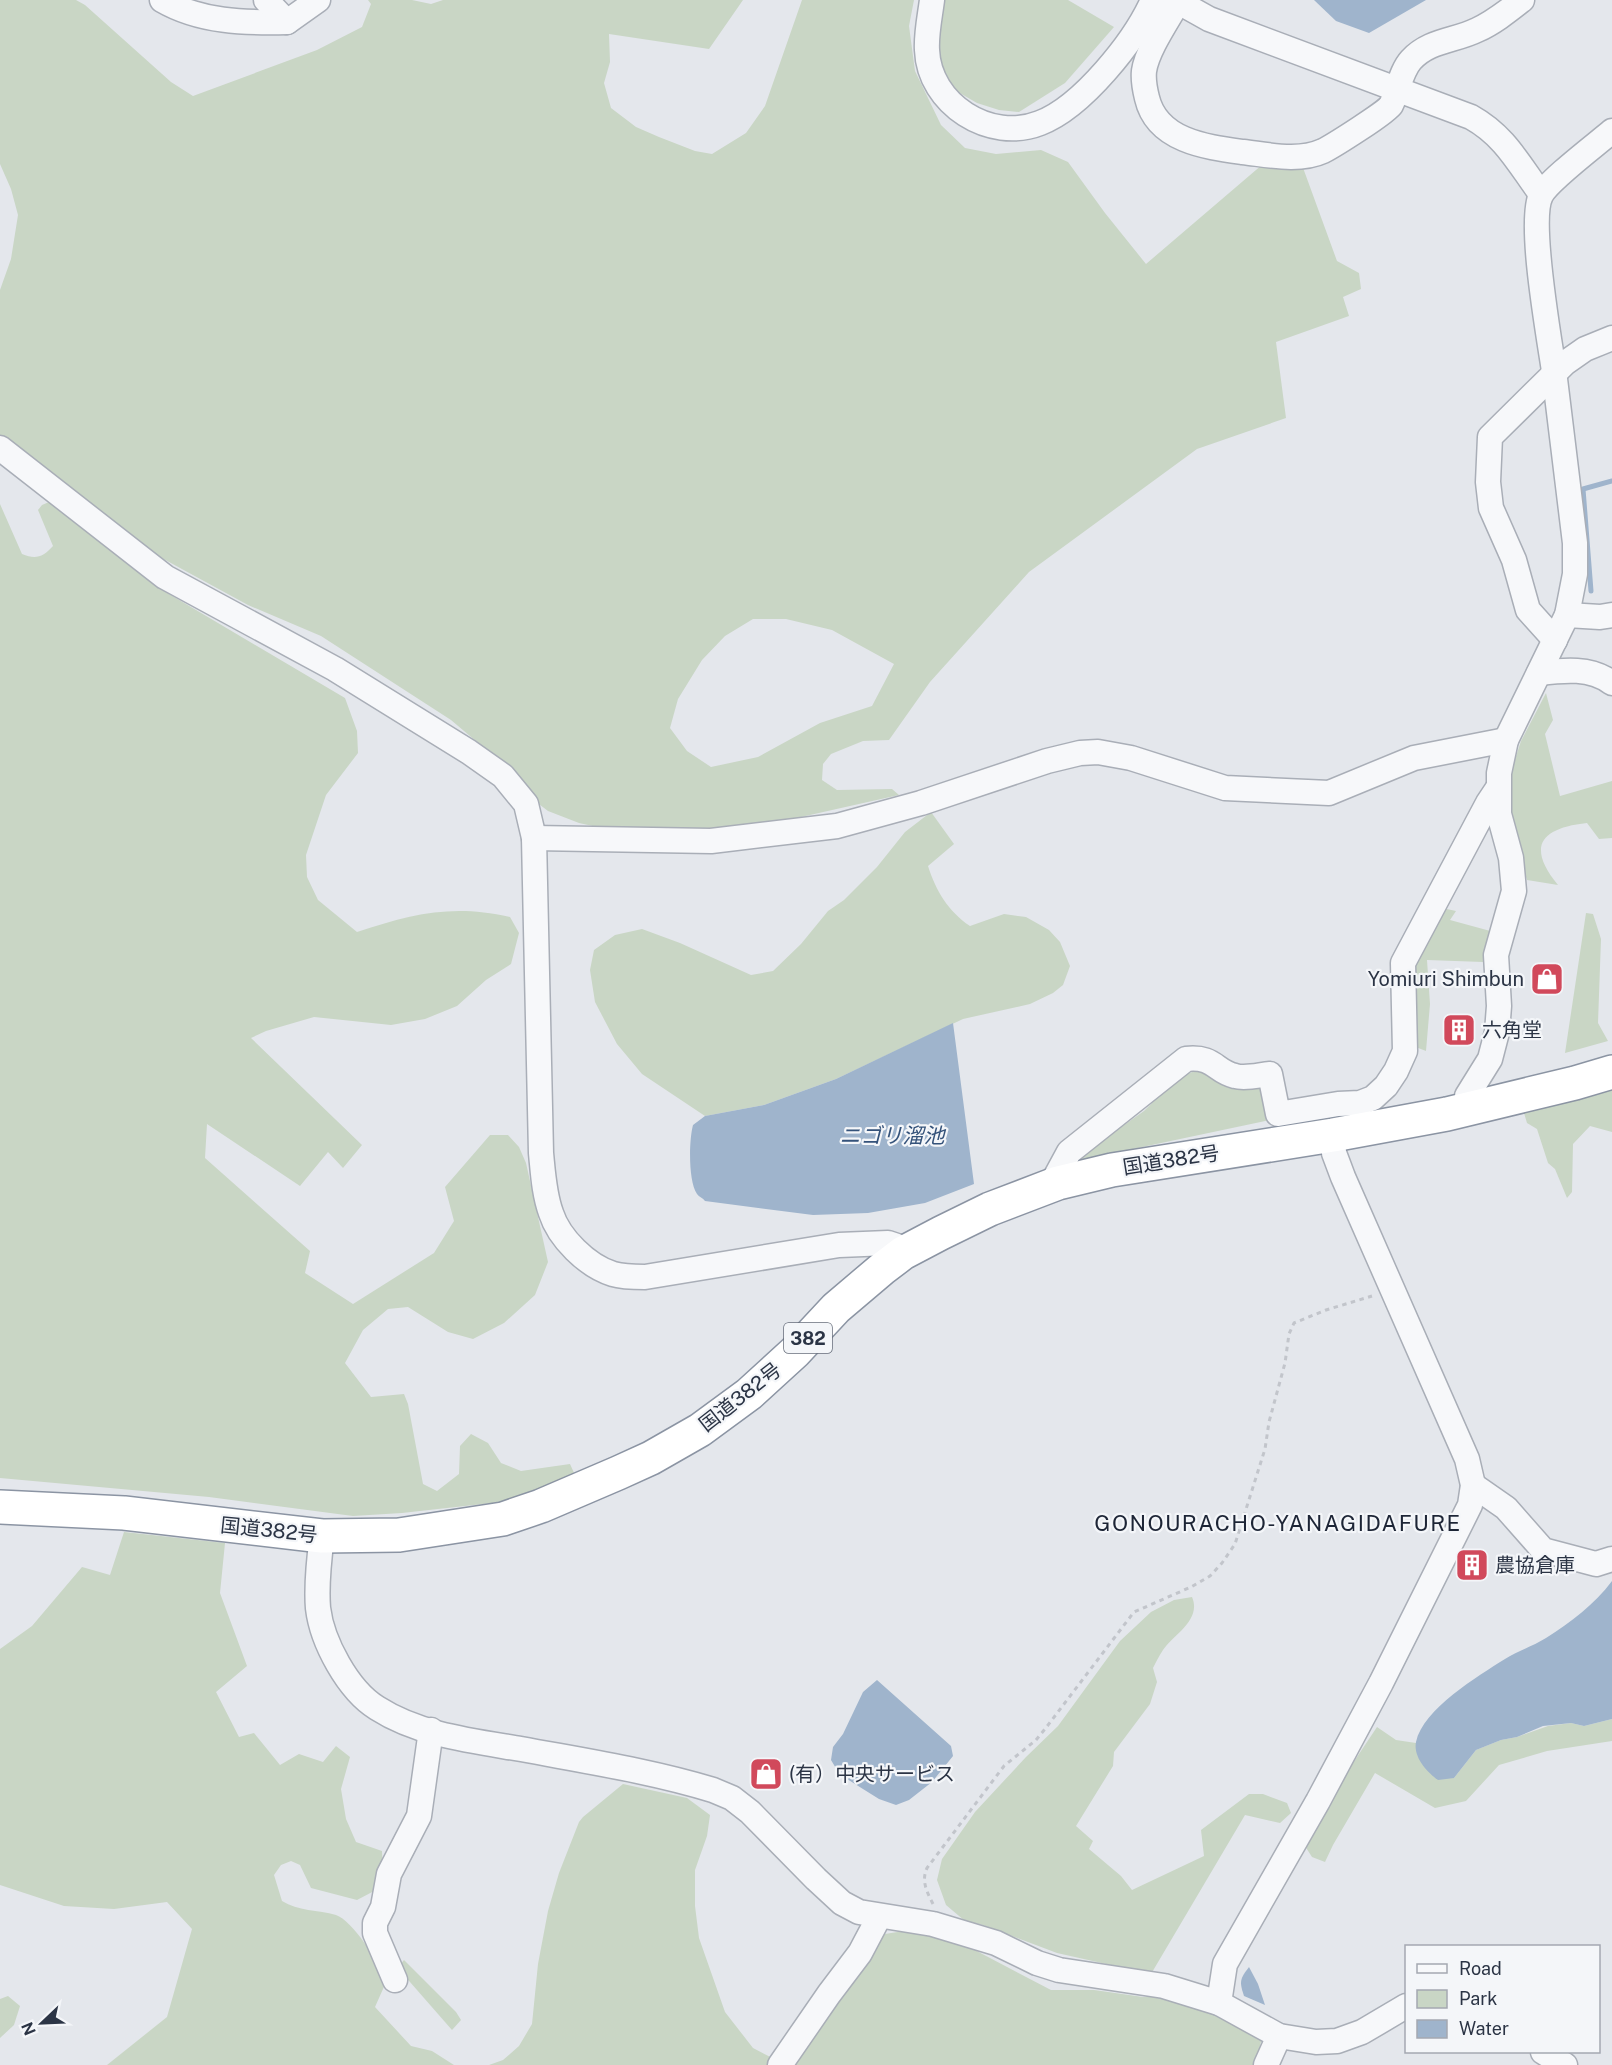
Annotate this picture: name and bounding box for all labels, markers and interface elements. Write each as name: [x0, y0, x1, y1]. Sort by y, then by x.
shop icon: Yomiuri Shimbun: [1529, 961, 1565, 997]
place label: Yomiuri Shimbun: [1368, 967, 1524, 991]
building icon: 六角堂: [1441, 1012, 1477, 1048]
place label: 六角堂: [1482, 1018, 1542, 1042]
water label: ニゴリ溜池: [840, 1123, 946, 1148]
street label: 国道382号: [1121, 1141, 1221, 1179]
road number: 382: [784, 1323, 832, 1353]
street label: 国道382号: [694, 1358, 786, 1436]
district label: GONOURACHO-YANAGIDAFURE: [1094, 1510, 1462, 1536]
street label: 国道382号: [219, 1513, 319, 1547]
building icon: 農協倉庫: [1454, 1547, 1490, 1583]
place label: 農協倉庫: [1495, 1553, 1575, 1577]
shop icon: (有）中央サービス: [748, 1756, 784, 1792]
place label: (有）中央サービス: [789, 1762, 955, 1786]
legend: [1405, 1945, 1600, 2053]
text: Road: [1459, 1958, 1502, 1979]
text: Park: [1459, 1988, 1497, 2009]
north arrow: [12, 1993, 72, 2053]
text: Water: [1459, 2018, 1509, 2039]
text: N: [17, 2019, 40, 2038]

